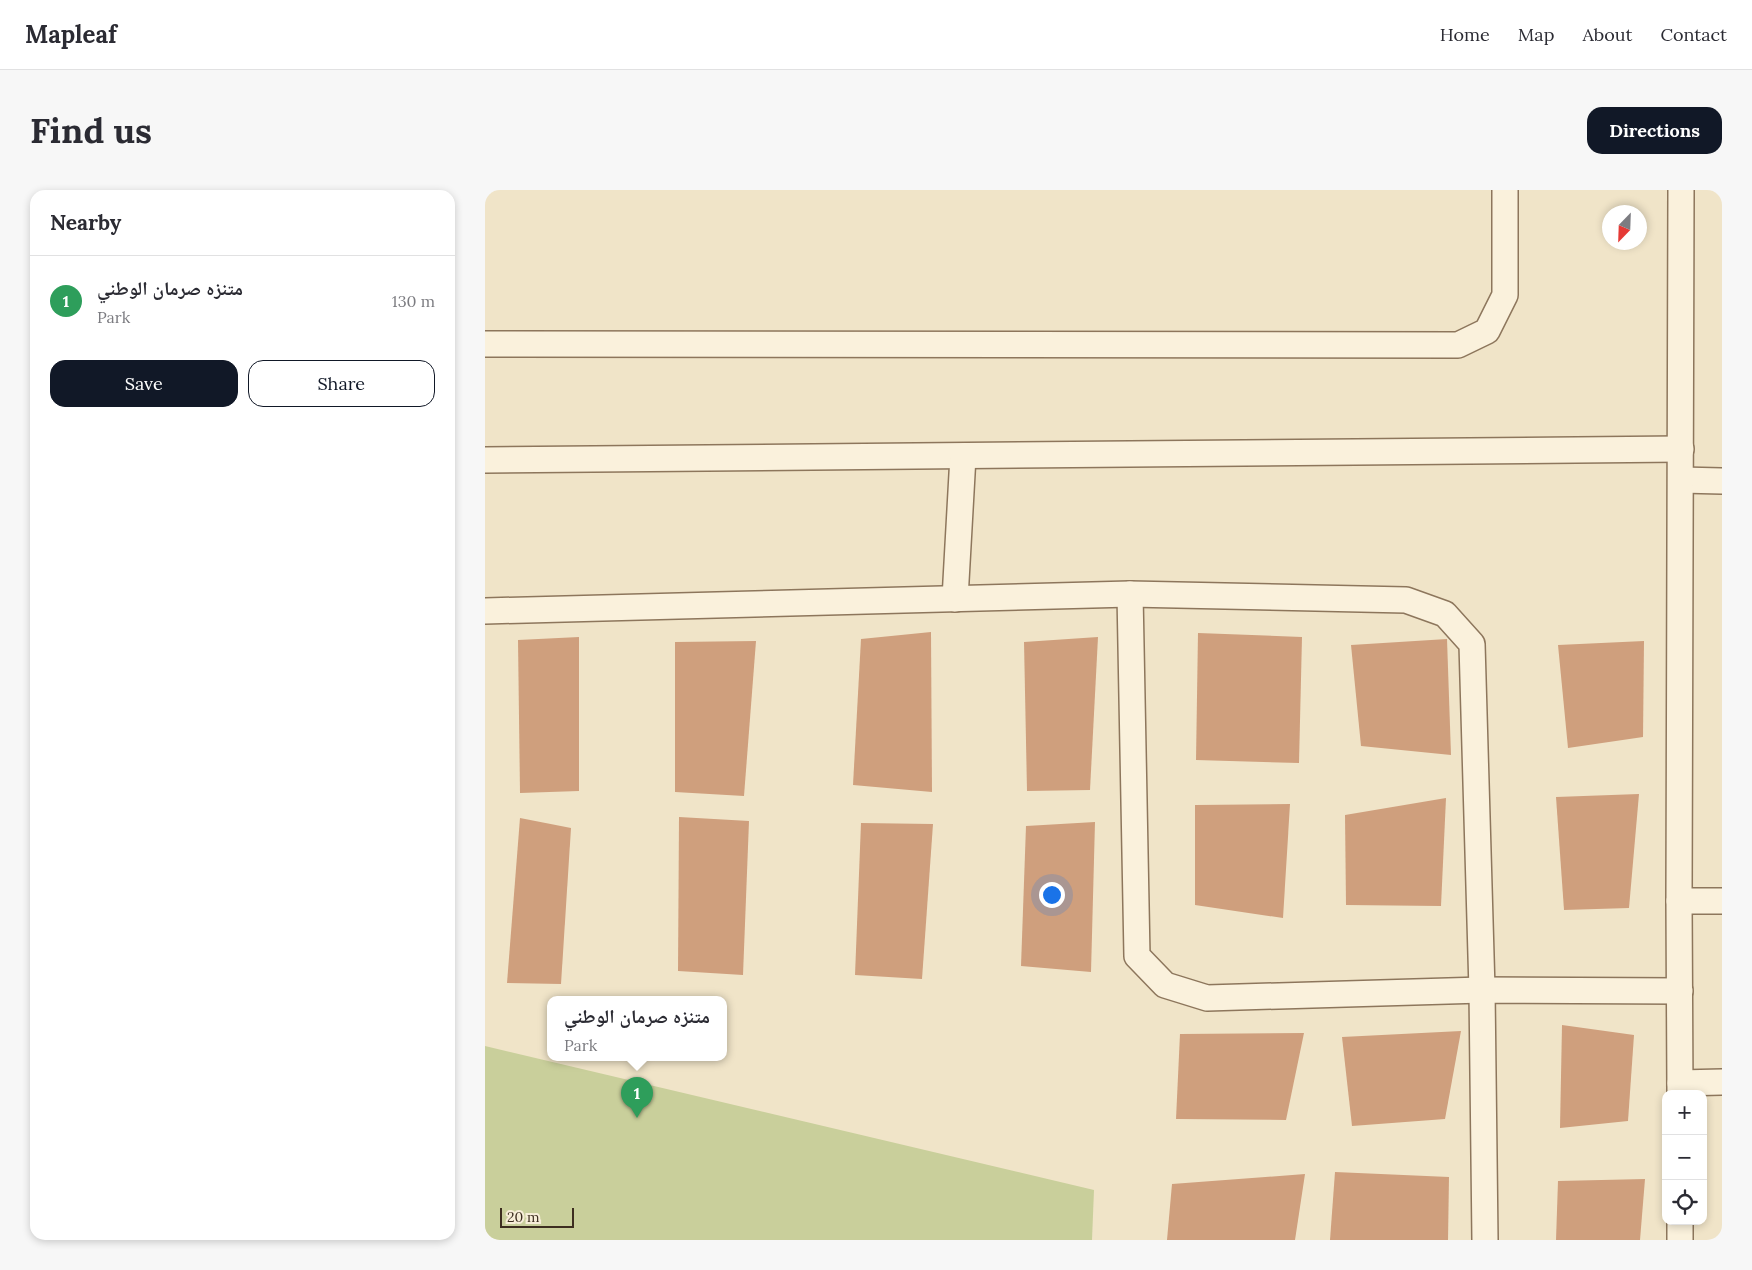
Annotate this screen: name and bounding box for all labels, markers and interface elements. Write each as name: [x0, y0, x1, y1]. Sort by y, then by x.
text: Mapleaf: [25, 19, 117, 50]
text: Home: [1440, 23, 1490, 46]
text: Map: [1518, 23, 1554, 46]
text: About: [1582, 23, 1632, 46]
text: Contact: [1660, 23, 1727, 46]
button: Directions: [1587, 107, 1722, 154]
text: Find us: [30, 108, 152, 153]
north arrow: [1602, 205, 1647, 250]
text: Nearby: [50, 209, 121, 236]
text: متنزه صرمان الوطني: [97, 276, 243, 300]
text: 1: [63, 291, 69, 311]
text: 130 m: [392, 291, 435, 311]
text: Park: [97, 307, 130, 327]
button: Save: [50, 360, 238, 407]
button: Share: [248, 360, 435, 407]
your location: [1039, 882, 1065, 908]
popup: [547, 996, 727, 1061]
text: متنزه صرمان الوطني: [564, 1004, 710, 1028]
text: Park: [564, 1035, 597, 1055]
pin: 1: [621, 1077, 653, 1118]
map controls: [1662, 1090, 1707, 1225]
button: +: [1662, 1090, 1707, 1135]
button: −: [1662, 1135, 1707, 1180]
button: locate: [1662, 1180, 1707, 1225]
scale bar: [500, 1205, 574, 1228]
text: 20 m: [507, 1208, 539, 1226]

